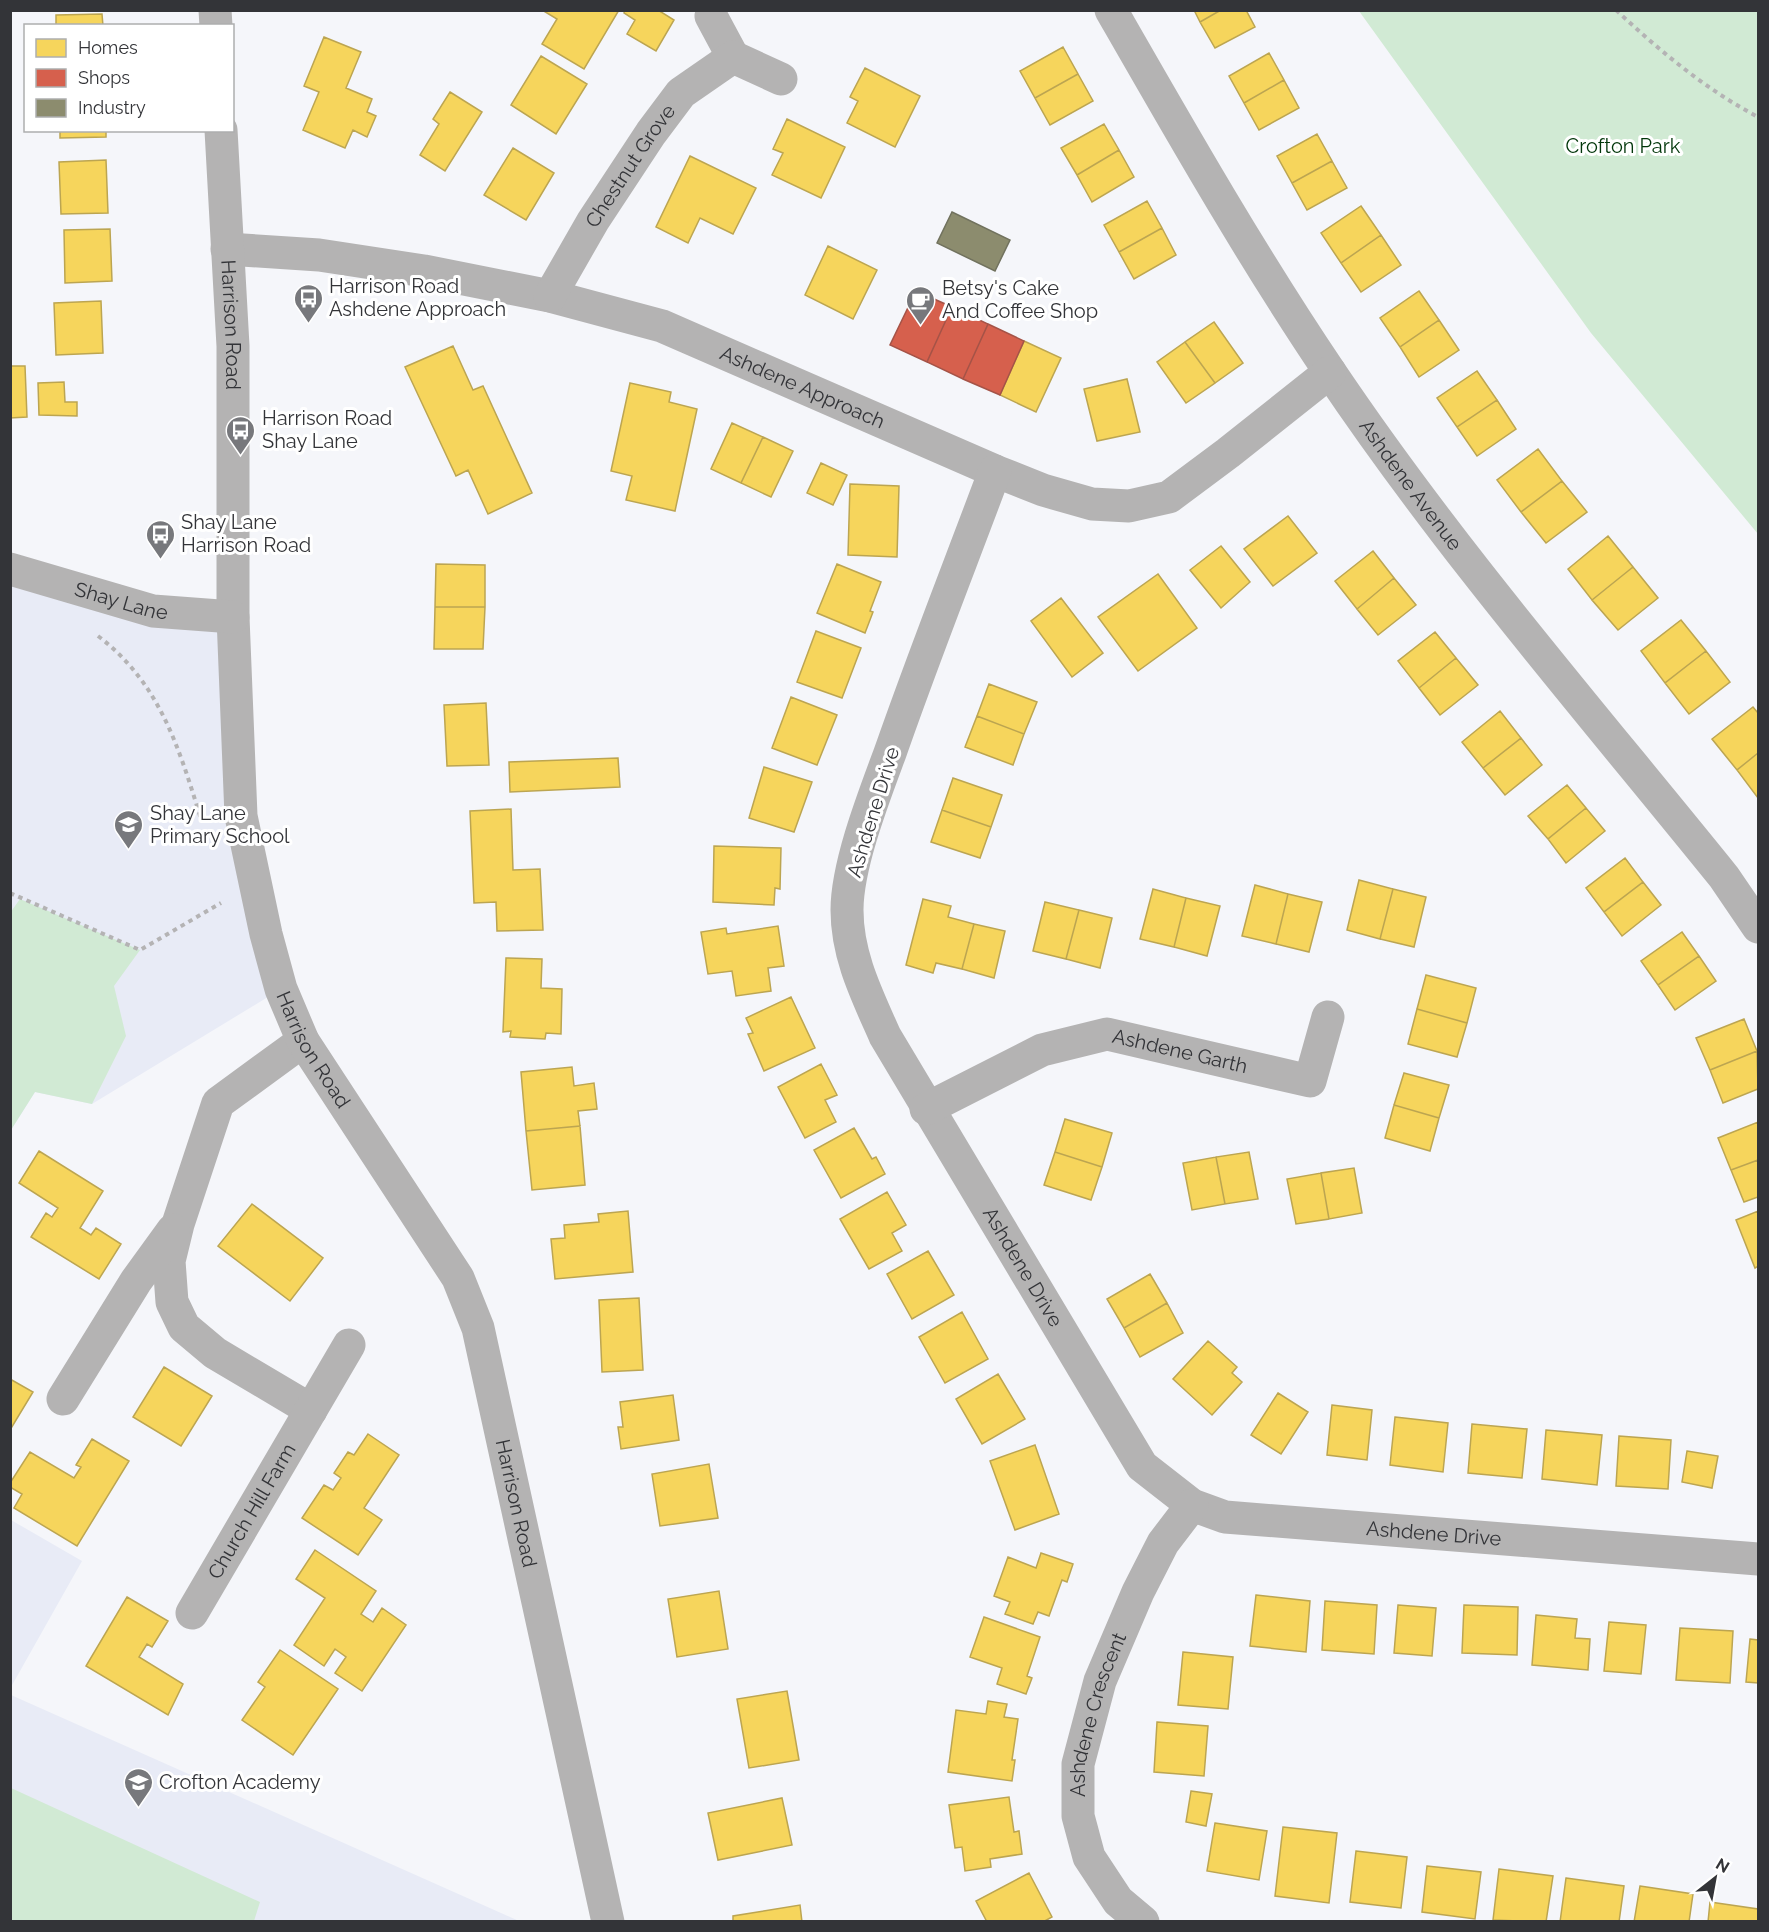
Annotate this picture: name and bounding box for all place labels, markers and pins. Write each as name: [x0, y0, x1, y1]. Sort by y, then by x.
place label: Harrison Road Ashdene Approach: [329, 274, 506, 321]
place label: Betsy's Cake And Coffee Shop: [942, 276, 1098, 323]
bus stop icon: Harrison Road Ashdene Approach: [292, 282, 324, 324]
cafe icon: Betsy's Cake And Coffee Shop: [905, 284, 937, 326]
place label: Harrison Road Shay Lane: [262, 406, 392, 453]
bus stop icon: Harrison Road Shay Lane: [225, 414, 257, 456]
place label: Shay Lane Harrison Road: [181, 510, 311, 557]
bus stop icon: Shay Lane Harrison Road: [144, 518, 176, 560]
place label: Shay Lane Primary School: [150, 801, 290, 848]
school or university icon: Shay Lane Primary School: [113, 808, 145, 850]
school or university icon: Crofton Academy: [122, 1766, 154, 1808]
place label: Crofton Academy: [159, 1770, 321, 1794]

